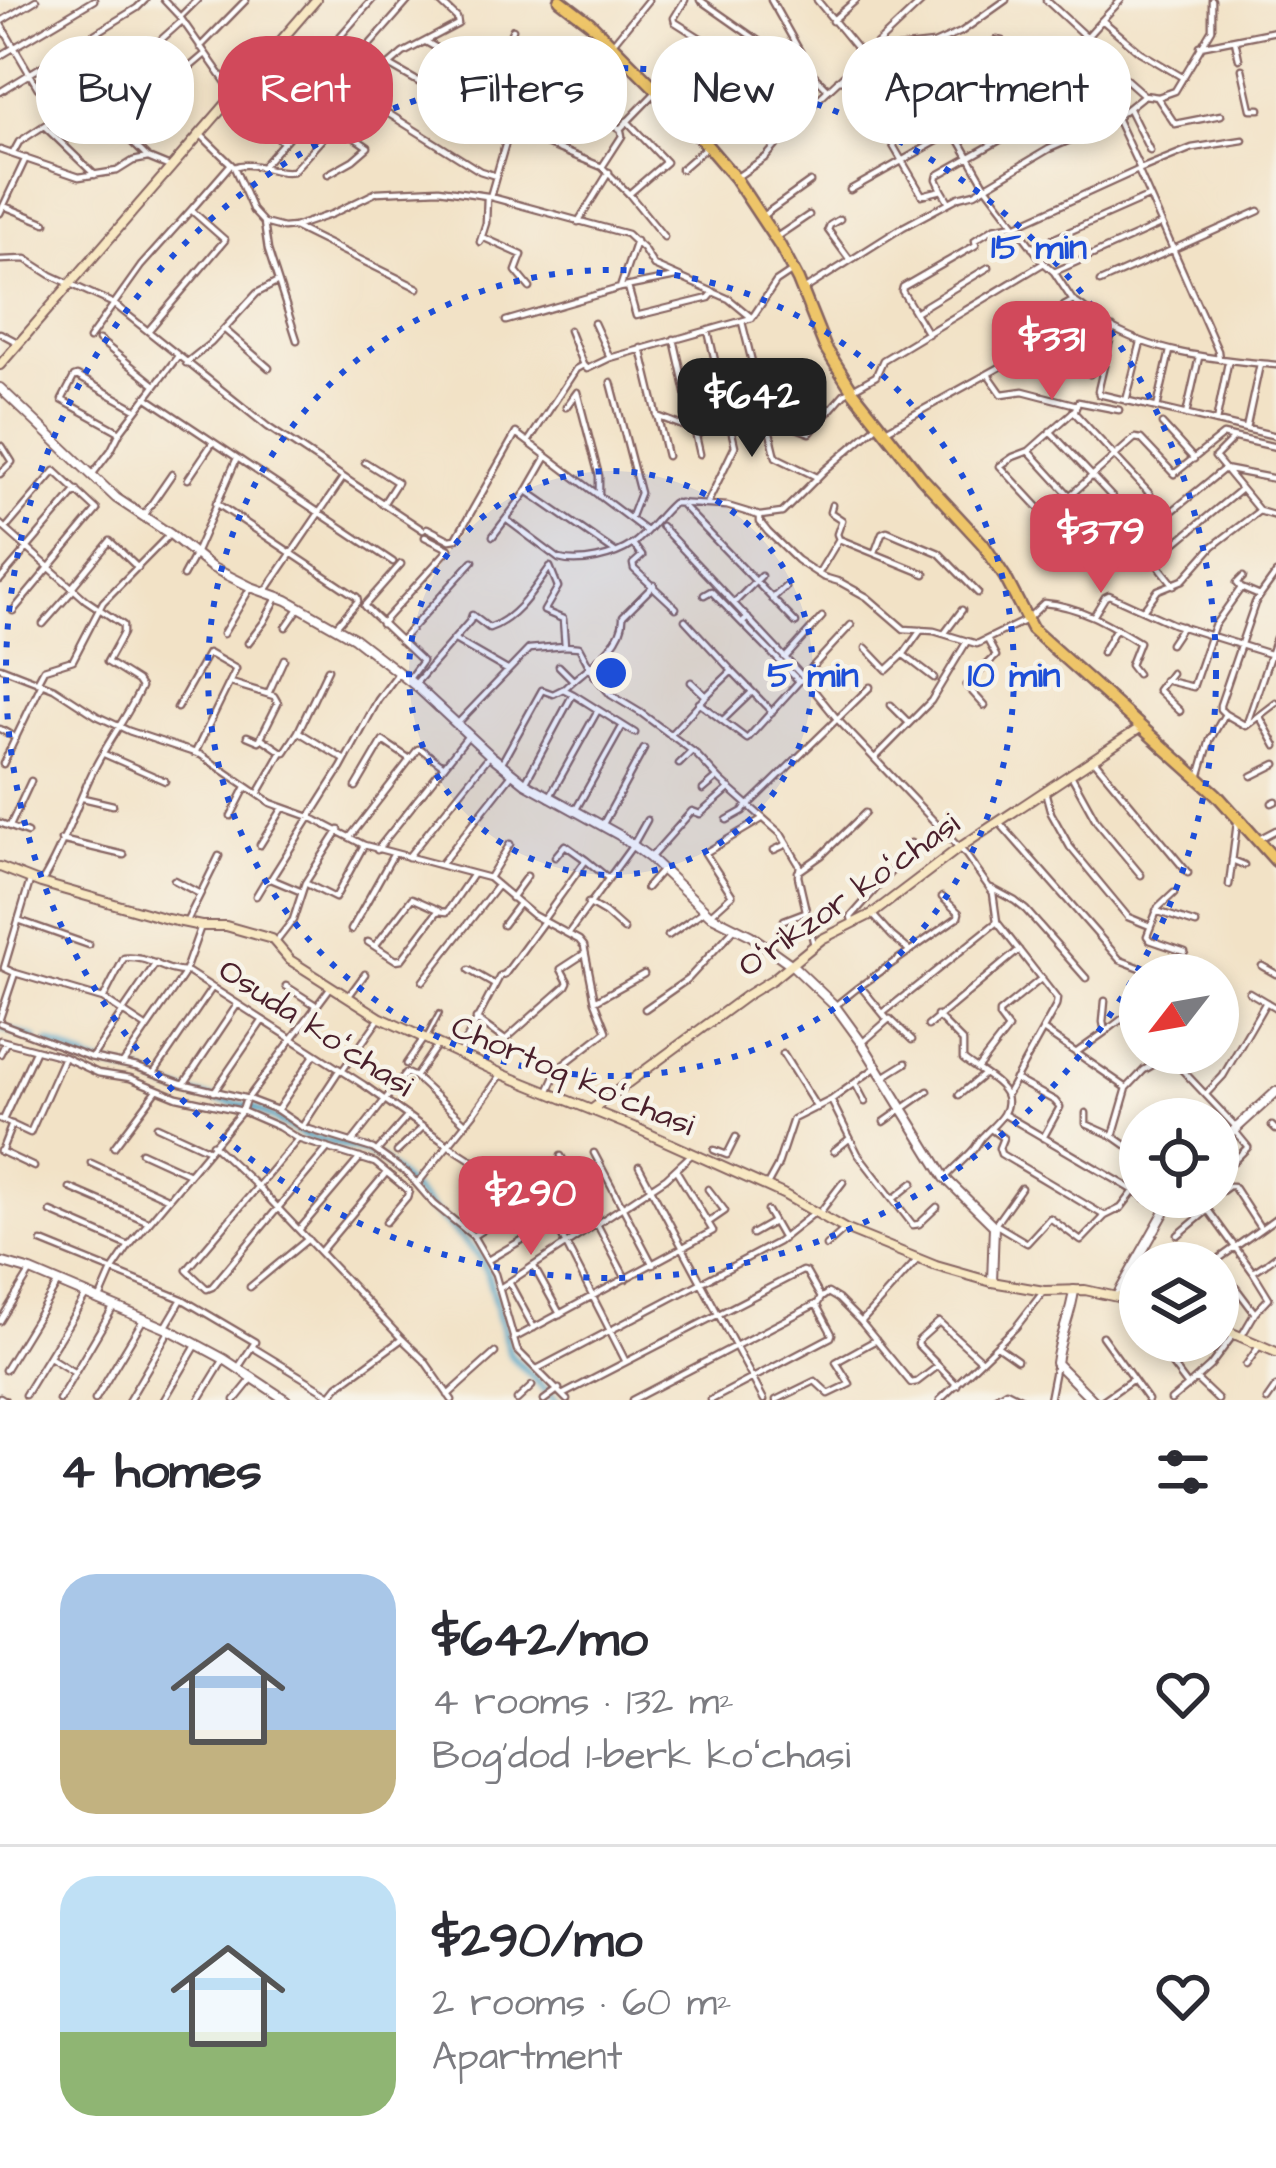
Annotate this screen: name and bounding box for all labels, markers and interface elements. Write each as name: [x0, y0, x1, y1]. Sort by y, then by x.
chip: Buy: [36, 36, 194, 144]
chip: Rent: [218, 36, 393, 144]
chip: Filters: [417, 36, 627, 144]
chip: New: [651, 36, 818, 144]
chip: Apartment: [842, 36, 1131, 144]
text: 15 min: [991, 222, 1087, 273]
pin: $331: [981, 301, 1123, 403]
text: $331: [1019, 313, 1085, 367]
pin: $642: [681, 358, 823, 460]
text: $642: [704, 370, 800, 424]
pin: $379: [1030, 494, 1172, 596]
text: $379: [1057, 506, 1145, 560]
text: 5 min: [767, 650, 859, 701]
text: 10 min: [967, 650, 1061, 701]
centre of rings: [590, 652, 632, 694]
street label: Oʻrikzor koʻchasi: [729, 801, 969, 989]
street label: Osuda koʻchasi: [210, 948, 422, 1108]
north arrow: [1119, 954, 1239, 1074]
map controls: [1119, 954, 1239, 1362]
street label: Chortoq koʻchasi: [444, 1004, 702, 1148]
button: locate: [1119, 1098, 1239, 1218]
pin: $290: [460, 1156, 602, 1258]
text: $290: [486, 1168, 576, 1222]
button: layers: [1119, 1242, 1239, 1362]
text: 4 homes: [60, 1437, 262, 1508]
icon: filters: [1150, 1439, 1216, 1505]
text: $642/mo: [432, 1605, 648, 1676]
icon: home: [156, 1622, 300, 1766]
icon: heart: [1150, 1661, 1216, 1727]
text: 4 rooms · 132 m²: [432, 1676, 734, 1730]
text: Bog'dod 1-berk koʻchasi: [432, 1730, 851, 1784]
text: $290/mo: [432, 1906, 642, 1977]
icon: home: [156, 1924, 300, 2068]
icon: heart: [1150, 1963, 1216, 2029]
text: 2 rooms · 60 m²: [432, 1977, 732, 2031]
text: Apartment: [432, 2031, 623, 2085]

